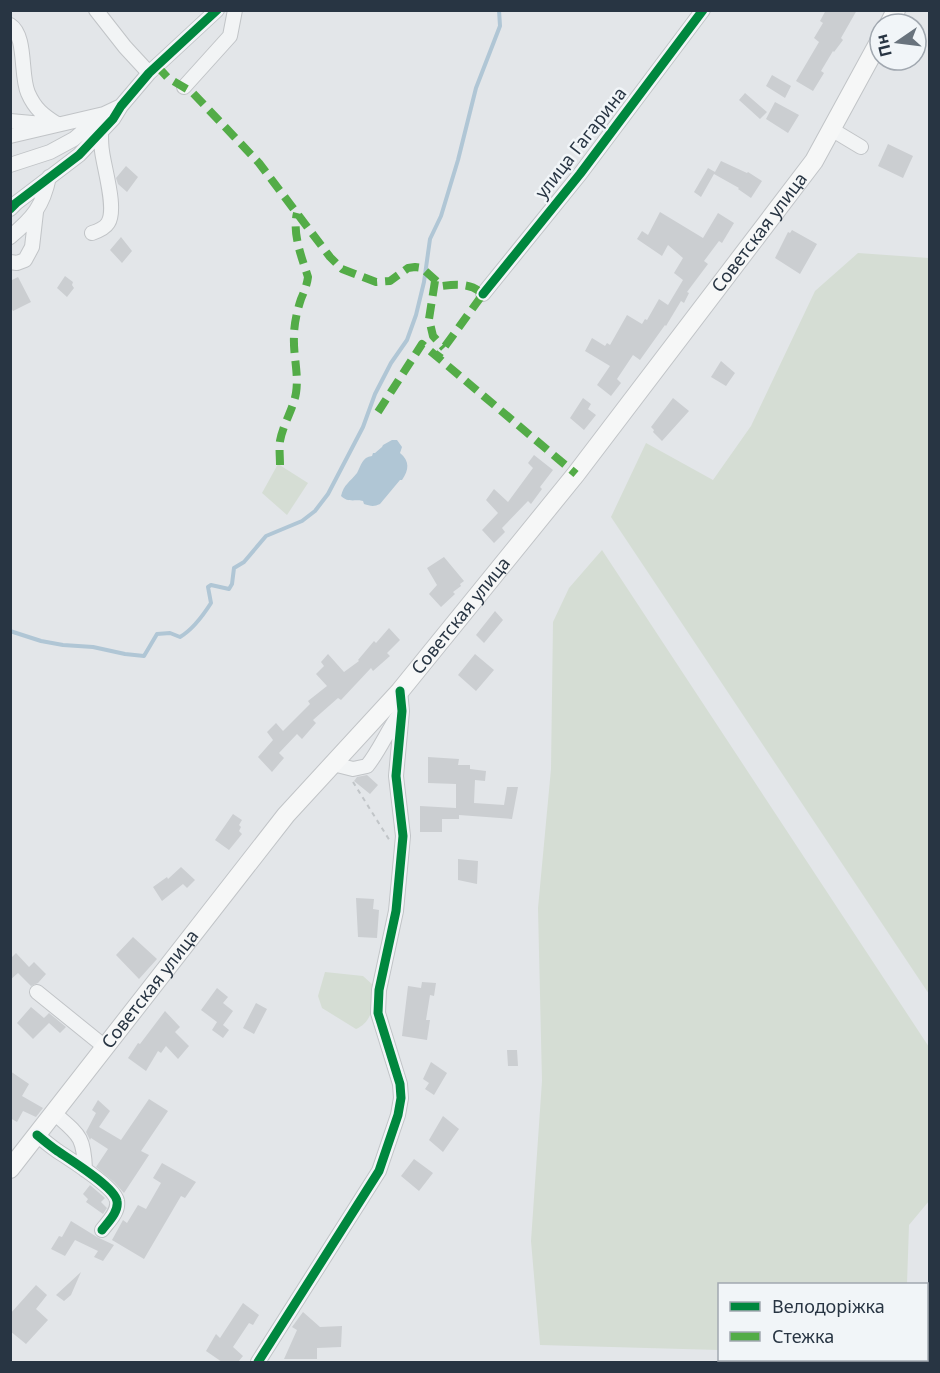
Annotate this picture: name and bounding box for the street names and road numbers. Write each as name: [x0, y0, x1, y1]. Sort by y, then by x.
street label: улица Гагарина: [529, 82, 631, 203]
street label: Советская улица: [705, 167, 812, 297]
street label: Советская улица: [405, 552, 515, 679]
street label: Советская улица: [95, 924, 203, 1053]

